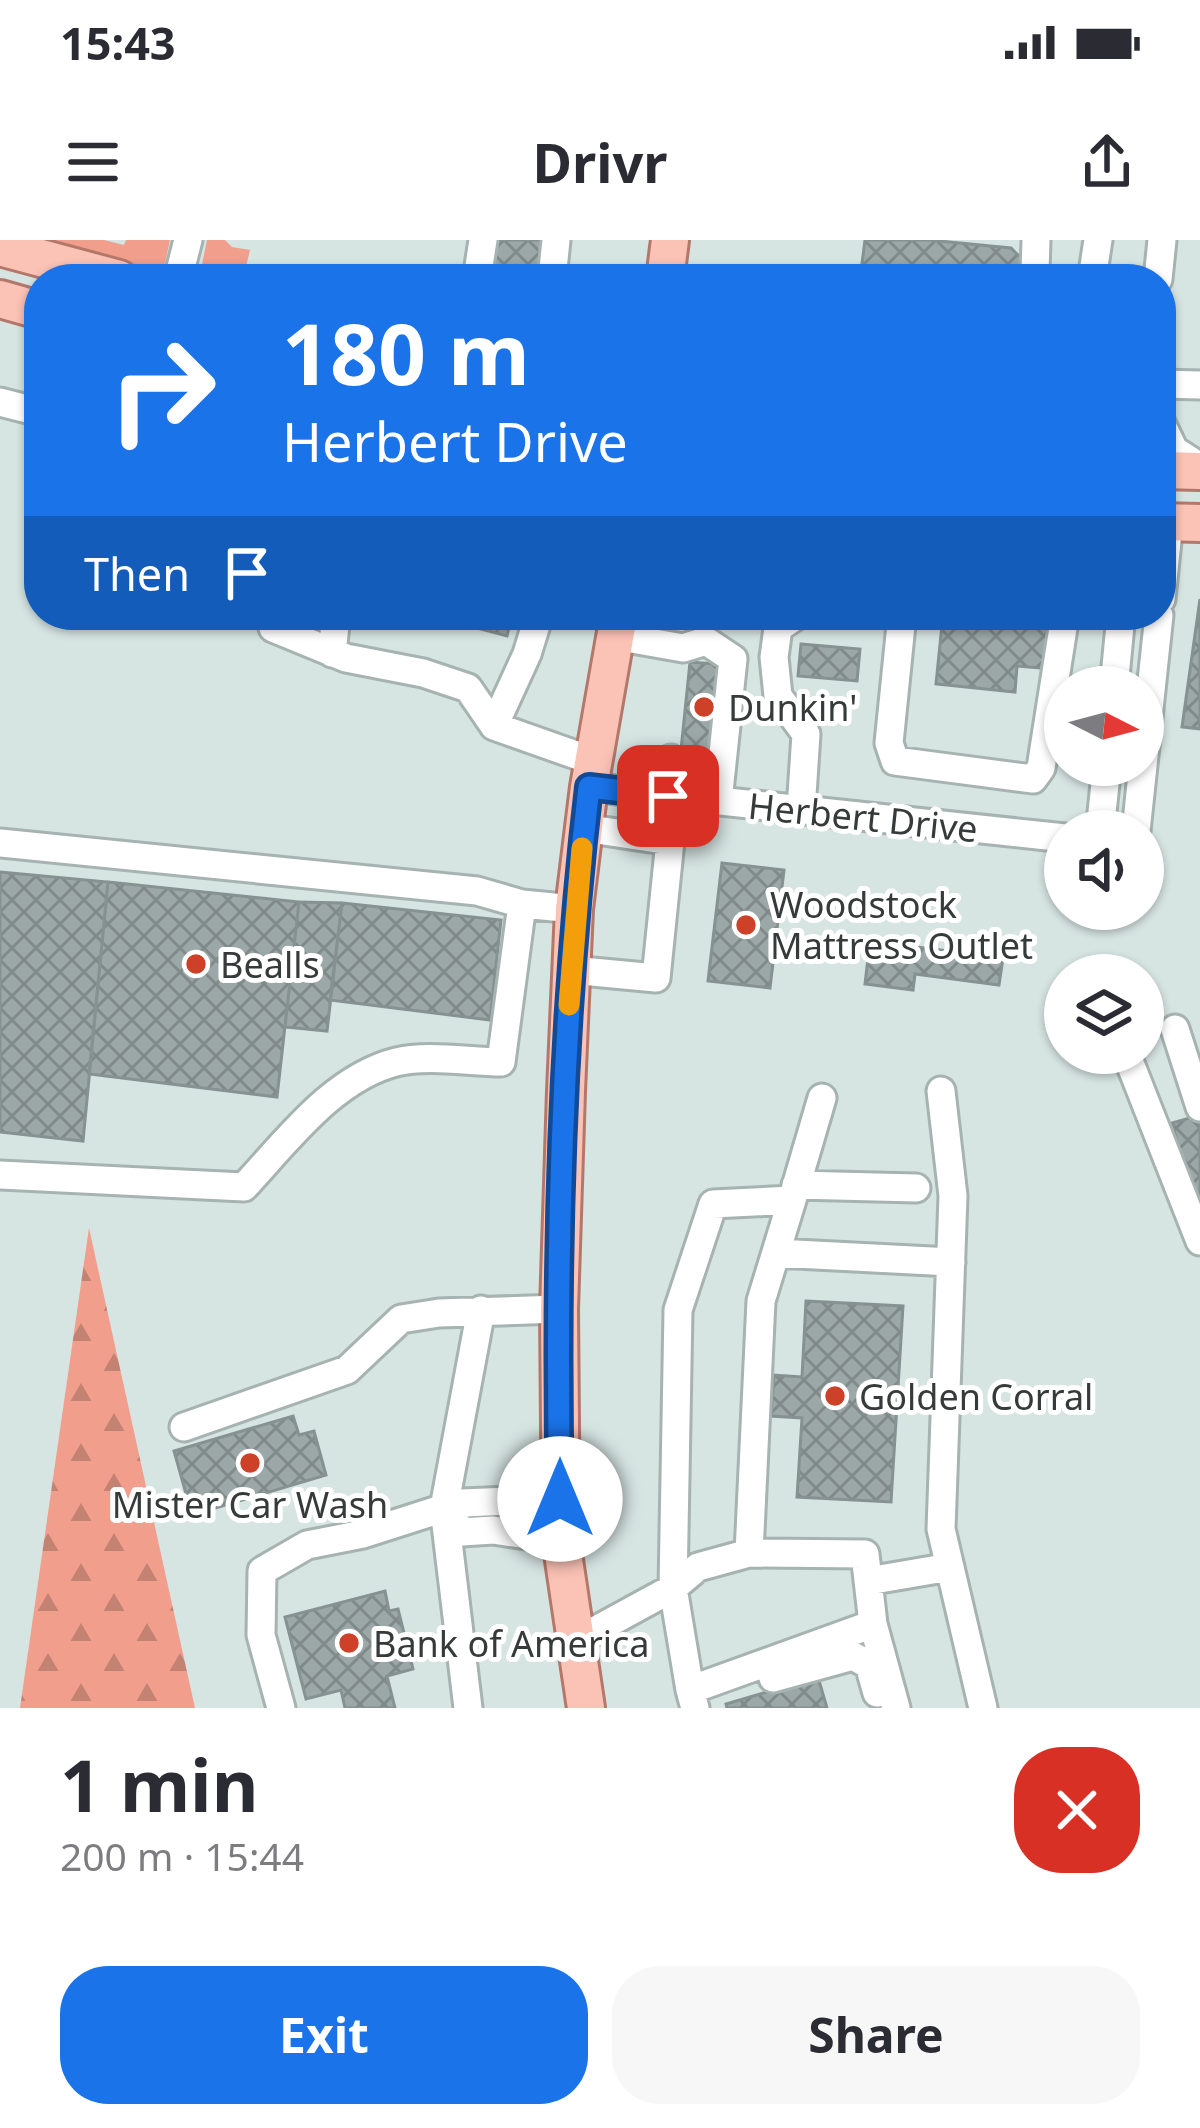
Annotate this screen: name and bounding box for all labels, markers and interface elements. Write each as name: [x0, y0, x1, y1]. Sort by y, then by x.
text: 15:43: [60, 12, 176, 73]
text: Drivr: [533, 125, 667, 199]
icon: menu: [60, 129, 126, 195]
icon: share: [1074, 129, 1140, 195]
text: 180 m: [282, 295, 530, 410]
icon: right: [84, 312, 240, 468]
text: Herbert Drive: [282, 404, 628, 478]
icon: arrive: [214, 540, 280, 606]
text: Then: [84, 543, 190, 604]
north arrow: [1044, 666, 1164, 786]
map controls: [1044, 666, 1164, 1074]
place label: Dunkin': [728, 683, 857, 732]
marker: Dunkin': [691, 694, 717, 720]
pin: [617, 745, 719, 847]
icon: arrive: [635, 763, 701, 829]
street label: Herbert Drive: [746, 781, 980, 853]
button: sound: [1044, 810, 1164, 930]
place label: Woodstock Mattress Outlet: [770, 880, 1033, 970]
marker: Woodstock Mattress Outlet: [733, 912, 759, 938]
place label: Bealls: [220, 940, 320, 989]
marker: Bealls: [183, 951, 209, 977]
button: layers: [1044, 954, 1164, 1074]
place label: Golden Corral: [859, 1372, 1093, 1421]
marker: Golden Corral: [822, 1383, 848, 1409]
position arrow: [497, 1436, 623, 1562]
marker: Mister Car Wash: [237, 1450, 263, 1476]
place label: Mister Car Wash: [112, 1480, 388, 1529]
place label: Bank of America: [373, 1619, 650, 1668]
marker: Bank of America: [336, 1630, 362, 1656]
text: 1 min: [60, 1735, 258, 1833]
button: close: [1014, 1747, 1140, 1873]
text: 200 m · 15:44: [60, 1829, 304, 1882]
button: Exit: [60, 1966, 588, 2104]
button: Share: [612, 1966, 1140, 2104]

